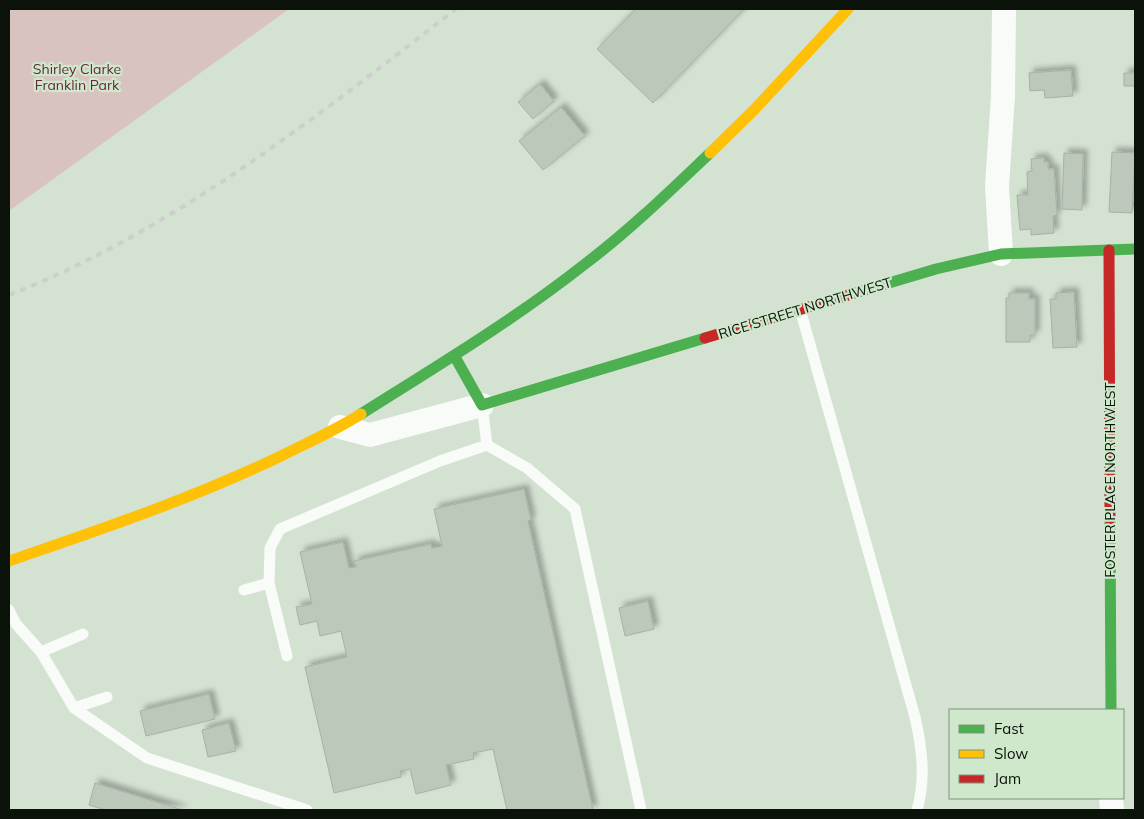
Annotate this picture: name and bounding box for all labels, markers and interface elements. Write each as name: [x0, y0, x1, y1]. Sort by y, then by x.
park label: Shirley Clarke Franklin Park: [33, 60, 121, 94]
street label: RICE STREET NORTHWEST: [716, 273, 894, 343]
street label: FOSTER PLACE NORTHWEST: [1101, 382, 1119, 578]
legend: [949, 709, 1124, 799]
text: Fast: [994, 719, 1024, 738]
text: Slow: [994, 744, 1028, 763]
text: Jam: [994, 769, 1021, 788]

